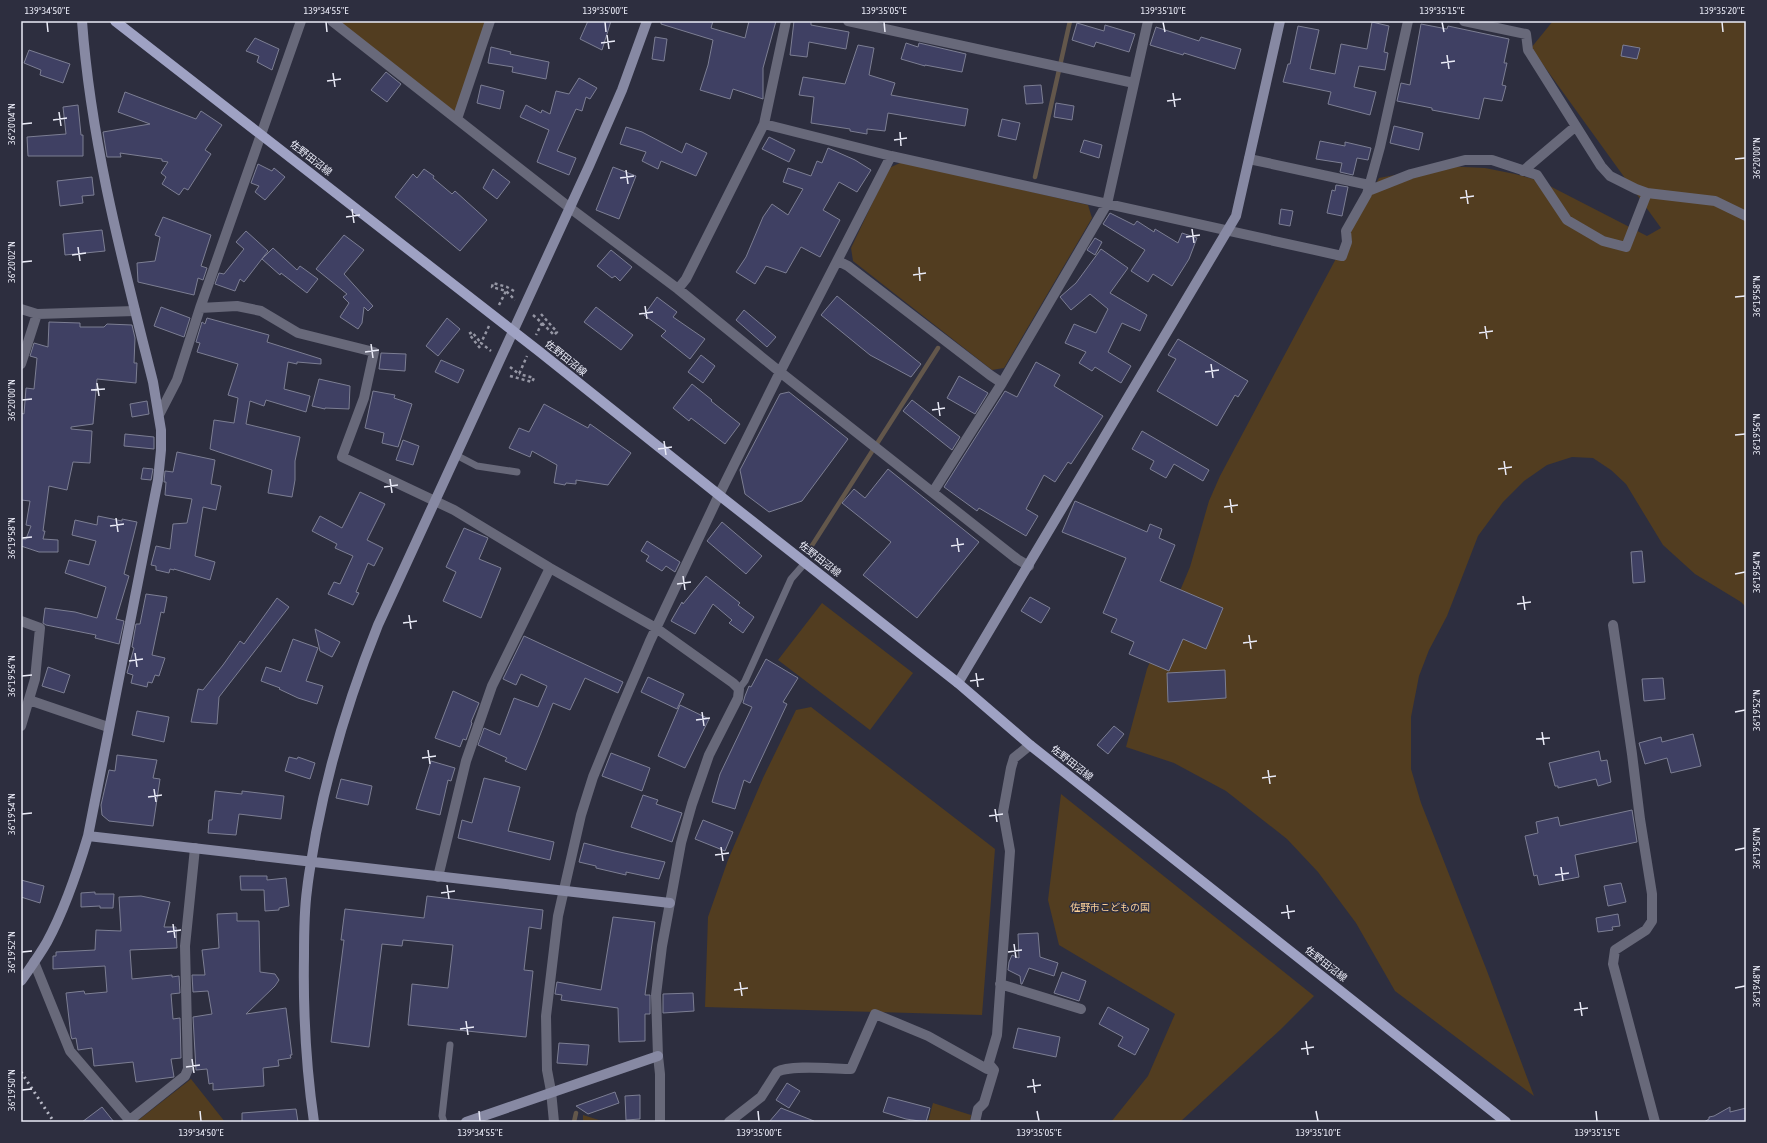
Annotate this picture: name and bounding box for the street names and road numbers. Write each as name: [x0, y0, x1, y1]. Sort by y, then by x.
street label: 佐野田沼線: [288, 138, 334, 178]
street label: 佐野田沼線: [543, 338, 589, 378]
street label: 佐野田沼線: [797, 539, 843, 579]
street label: 佐野田沼線: [1049, 743, 1095, 783]
street label: 佐野田沼線: [1303, 944, 1349, 984]

